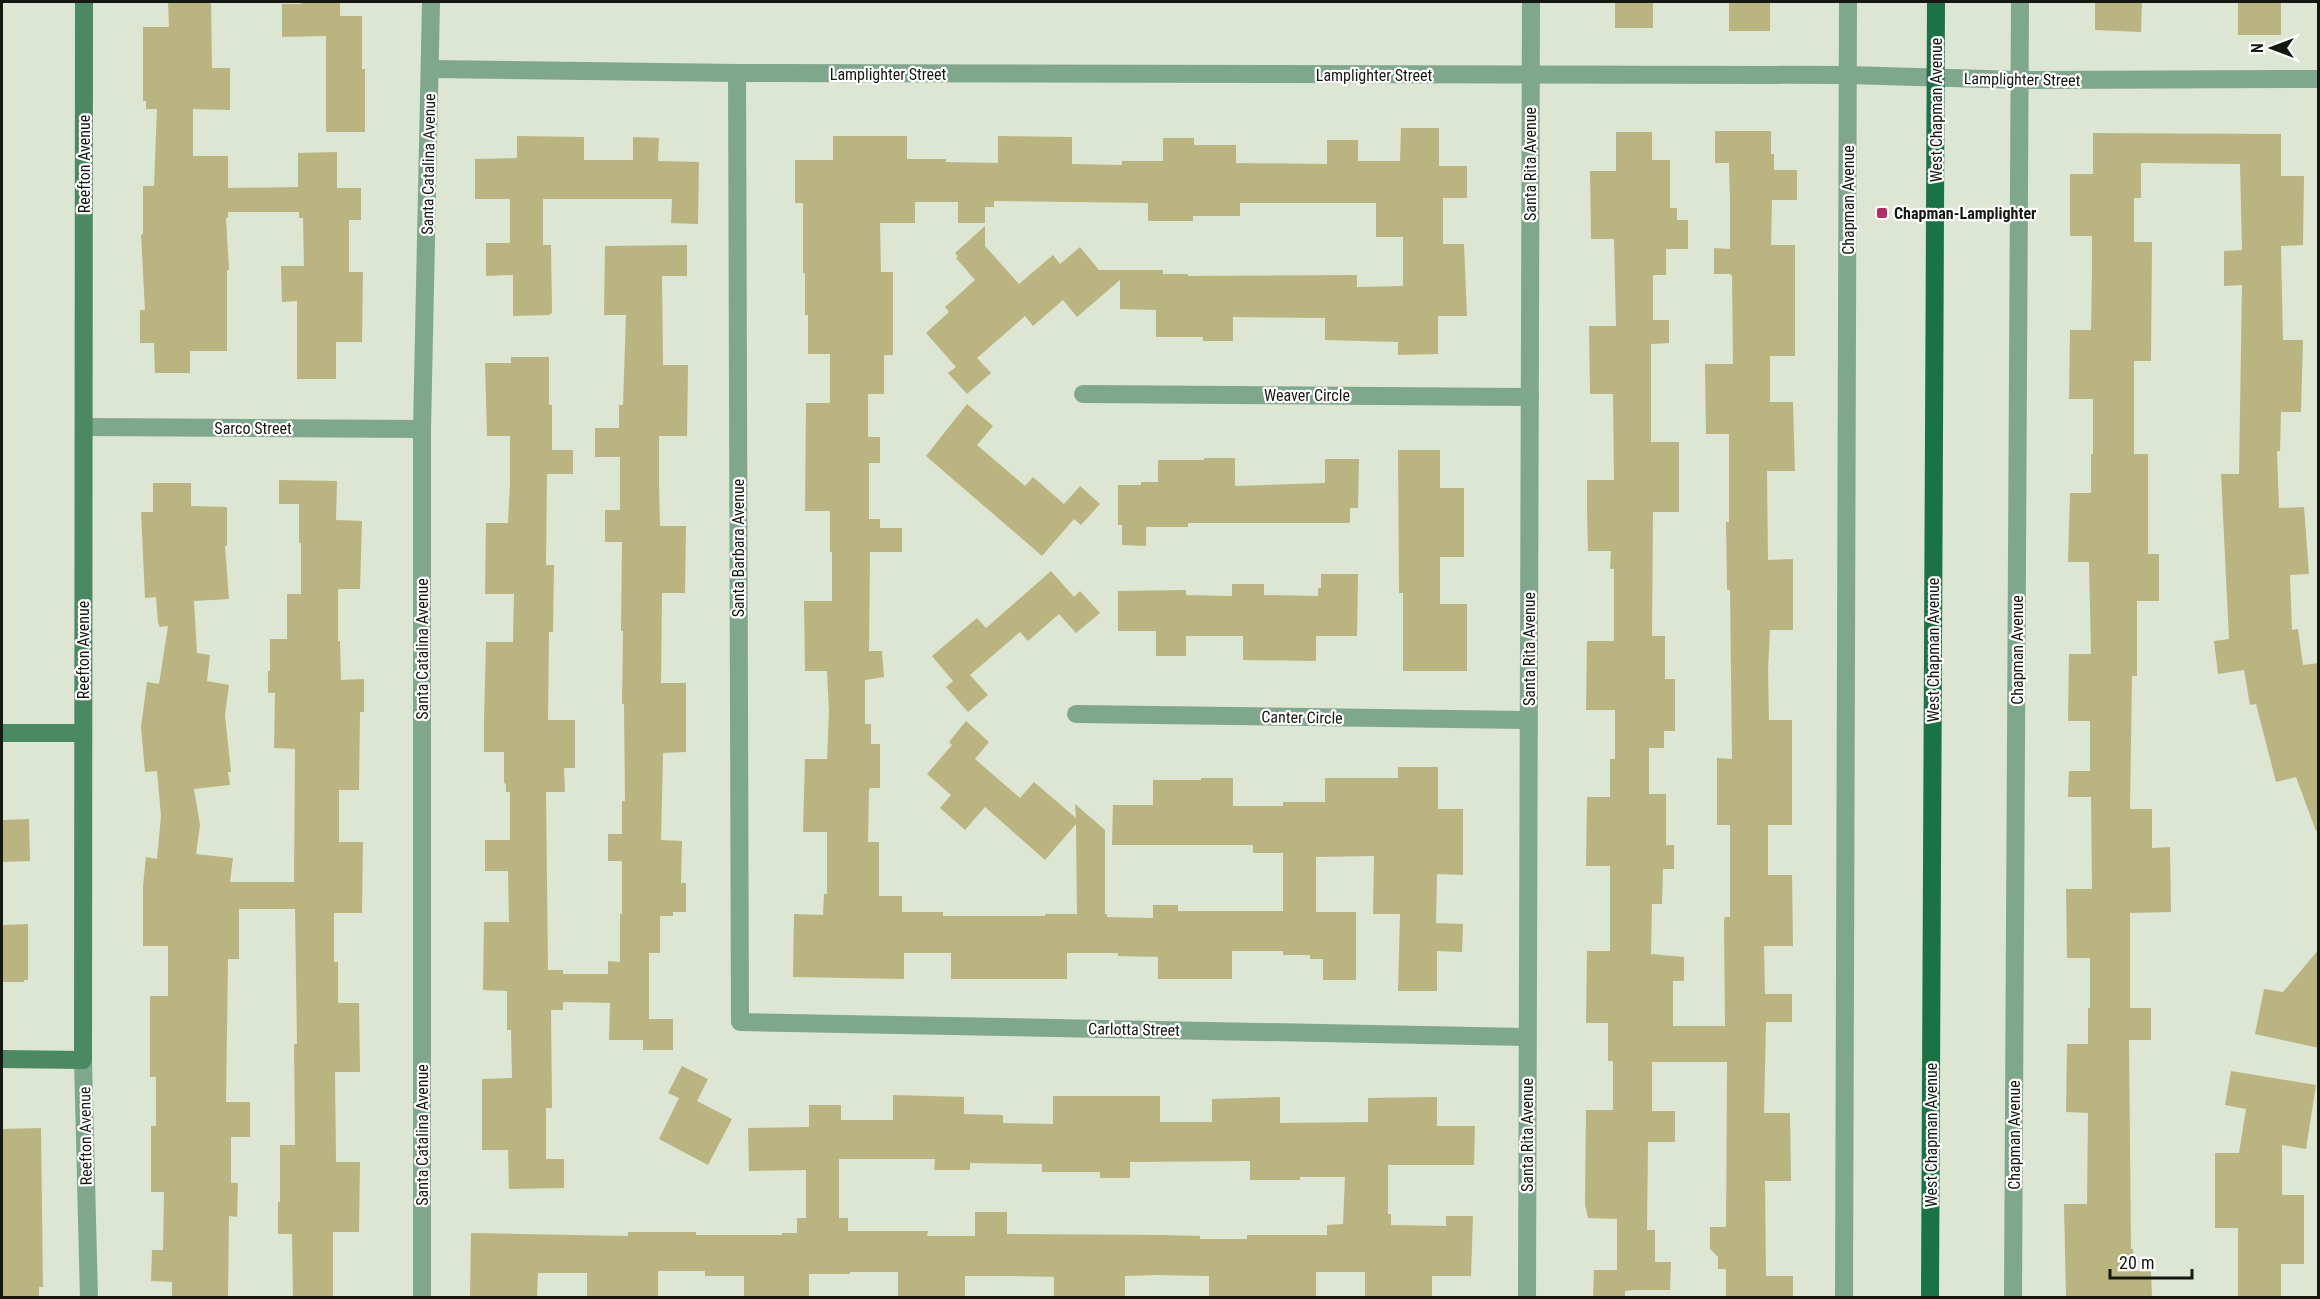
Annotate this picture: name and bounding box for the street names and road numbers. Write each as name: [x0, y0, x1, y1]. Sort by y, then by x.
street label: West Chapman Avenue: [1927, 38, 1946, 182]
street label: Lamplighter Street: [830, 65, 946, 84]
street label: Lamplighter Street: [1316, 66, 1432, 85]
street label: Lamplighter Street: [1964, 69, 2081, 90]
street label: Santa Catalina Avenue: [418, 93, 439, 235]
street label: Santa Rita Avenue: [1521, 107, 1540, 221]
street label: Reefton Avenue: [75, 115, 94, 213]
street label: Chapman Avenue: [1839, 145, 1858, 255]
street label: Weaver Circle: [1264, 386, 1350, 405]
street label: Sarco Street: [214, 419, 292, 438]
street label: Santa Barbara Avenue: [729, 479, 748, 617]
street label: Santa Catalina Avenue: [413, 578, 432, 720]
street label: West Chapman Avenue: [1924, 578, 1943, 722]
street label: Santa Rita Avenue: [1520, 592, 1539, 706]
street label: Chapman Avenue: [2008, 595, 2027, 705]
street label: Reefton Avenue: [74, 601, 93, 699]
street label: Canter Circle: [1261, 707, 1343, 728]
street label: Carlotta Street: [1088, 1019, 1180, 1040]
street label: West Chapman Avenue: [1922, 1063, 1941, 1207]
street label: Santa Catalina Avenue: [413, 1064, 432, 1206]
street label: Santa Rita Avenue: [1518, 1078, 1537, 1192]
street label: Chapman Avenue: [2005, 1080, 2024, 1190]
street label: Reefton Avenue: [75, 1087, 96, 1185]

